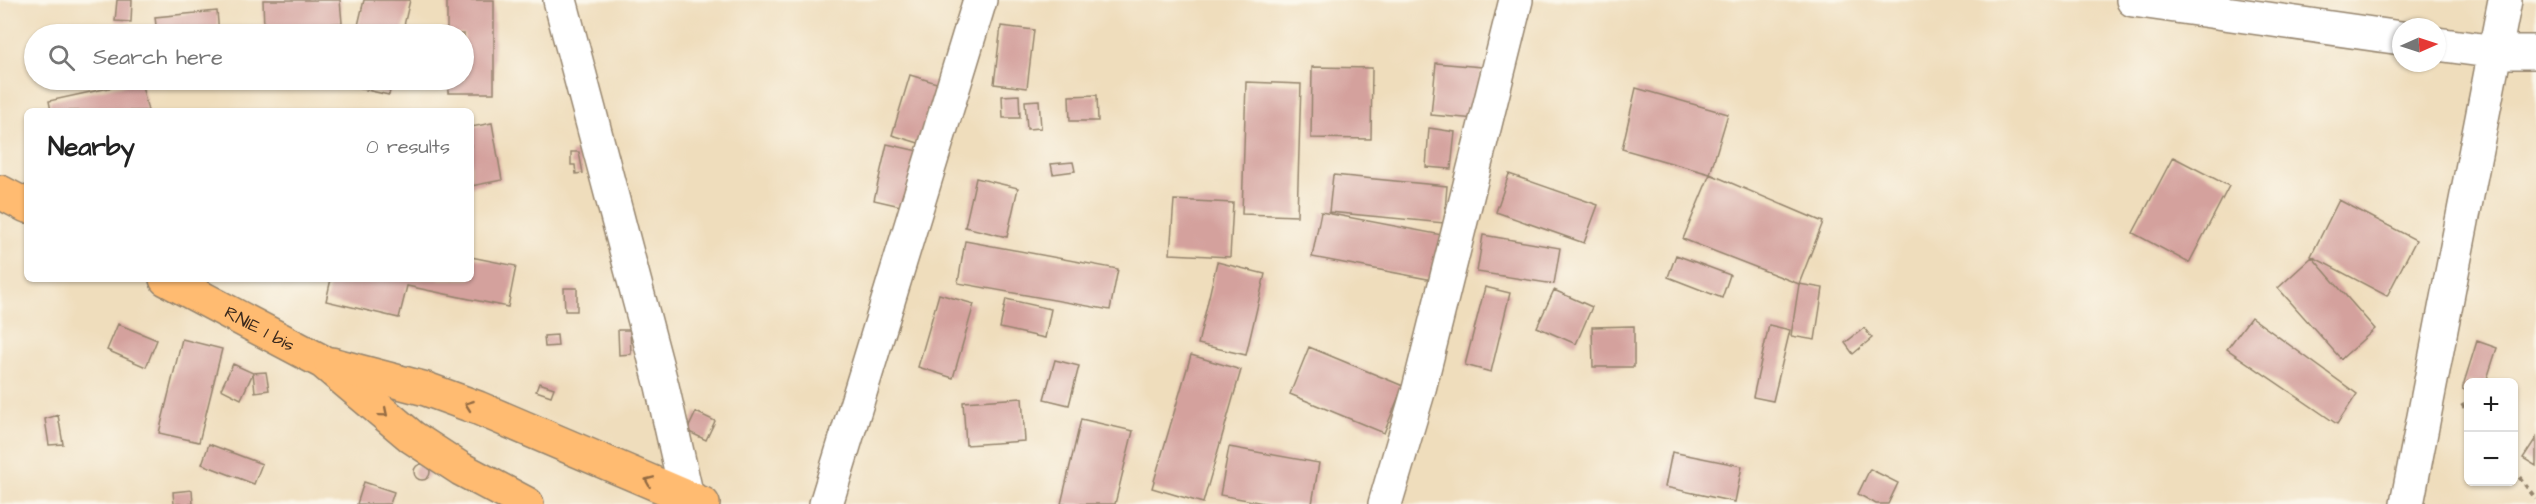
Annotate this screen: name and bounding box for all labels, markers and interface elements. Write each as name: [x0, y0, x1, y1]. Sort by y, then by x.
north arrow: [2392, 18, 2446, 72]
search box: [24, 24, 474, 90]
icon: search: [45, 41, 78, 74]
text: Search here: [93, 42, 223, 73]
text: Nearby: [48, 129, 135, 165]
text: 0 results: [366, 133, 450, 161]
street label: RNIE 1 bis: [220, 300, 299, 358]
map controls: [2464, 378, 2518, 486]
button: +: [2464, 378, 2518, 432]
one-way arrow: [464, 400, 475, 412]
one-way arrow: [377, 406, 388, 417]
button: −: [2464, 432, 2518, 486]
one-way arrow: [644, 476, 655, 488]

